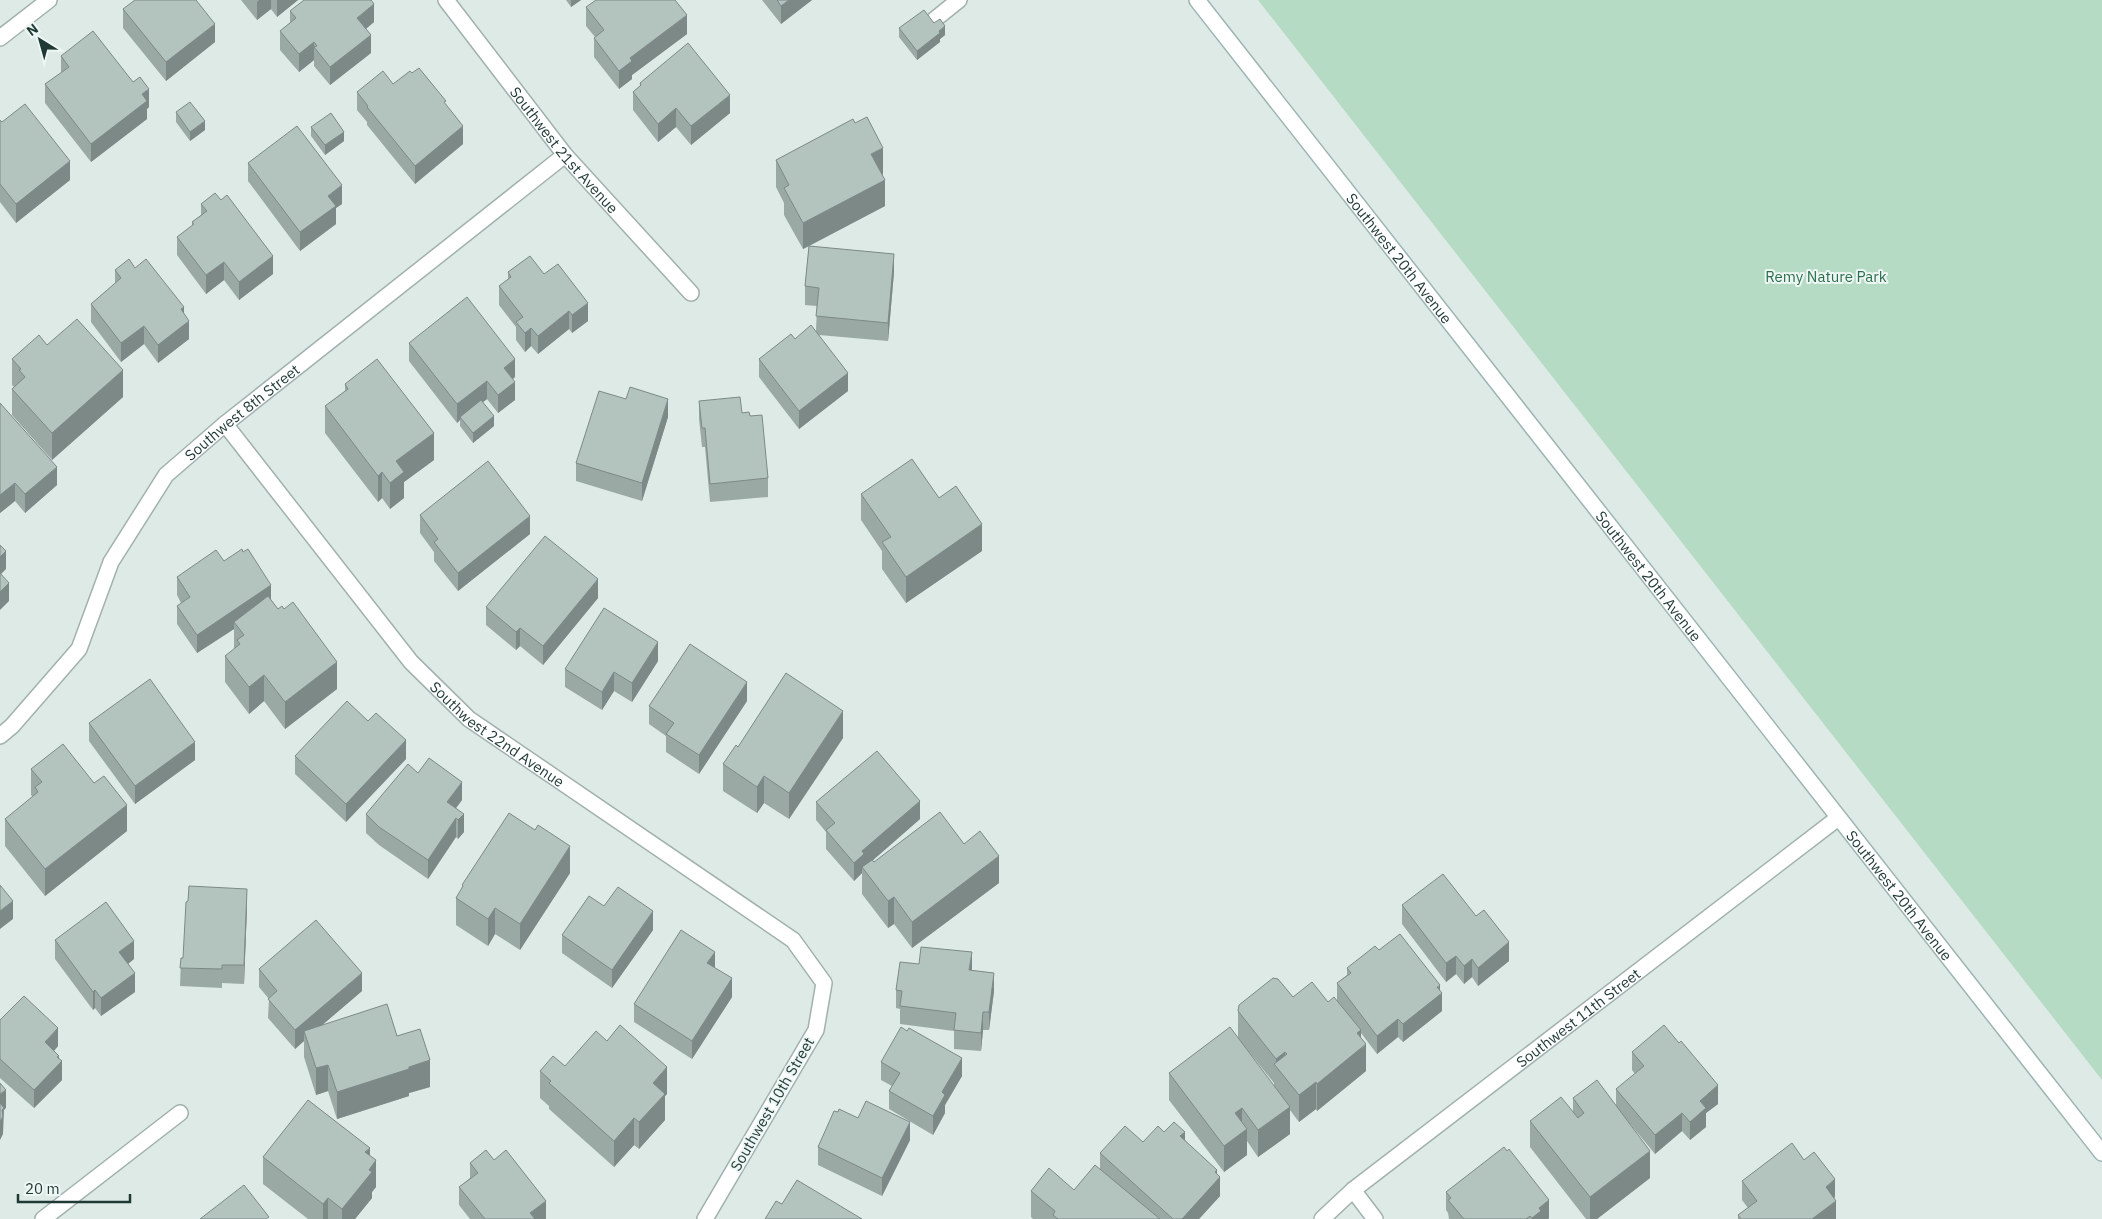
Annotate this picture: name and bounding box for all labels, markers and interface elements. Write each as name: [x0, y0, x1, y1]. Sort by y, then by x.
north arrow: [15, 15, 65, 65]
text: N: [23, 19, 42, 40]
street label: Southwest 21st Avenue: [506, 83, 623, 217]
street label: Southwest 20th Avenue: [1342, 189, 1457, 327]
park label: Remy Nature Park: [1765, 267, 1887, 286]
street label: Southwest 8th Street: [180, 359, 303, 464]
street label: Southwest 20th Avenue: [1592, 507, 1706, 645]
street label: Southwest 22nd Avenue: [426, 677, 568, 791]
street label: Southwest 20th Avenue: [1843, 826, 1957, 964]
street label: Southwest 11th Street: [1512, 964, 1644, 1071]
street label: Southwest 10th Street: [726, 1034, 818, 1174]
scale bar: [18, 1172, 130, 1204]
text: 20 m: [25, 1179, 60, 1198]

